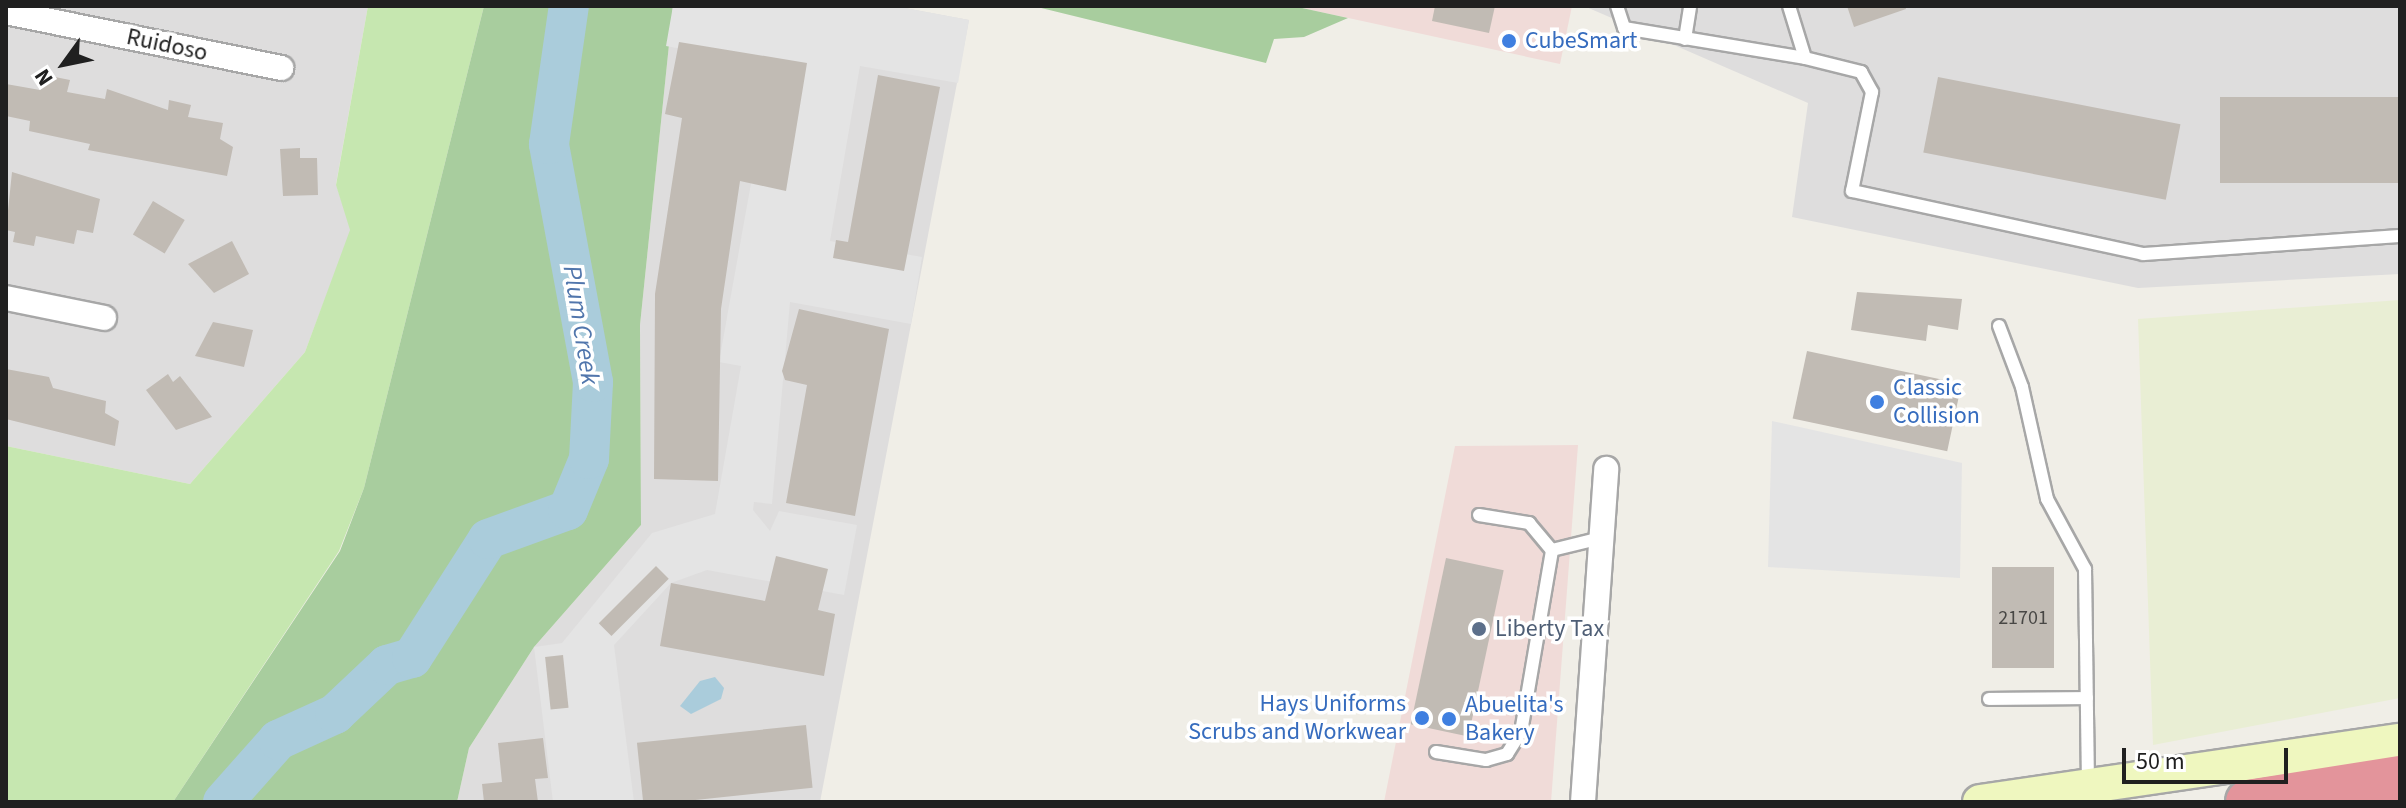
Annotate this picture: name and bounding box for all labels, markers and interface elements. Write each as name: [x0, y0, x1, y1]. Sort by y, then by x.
street label: Ruidoso: [124, 22, 210, 68]
north arrow: [24, 24, 104, 104]
place label: CubeSmart: [1525, 27, 1637, 55]
marker: CubeSmart: [1500, 32, 1518, 50]
text: N: [26, 62, 61, 92]
water label: Plum Creek: [556, 263, 606, 387]
place label: Classic Collision: [1893, 374, 1980, 430]
marker: Classic Collision: [1868, 393, 1886, 411]
house number: 21701: [1998, 606, 2048, 630]
place label: Liberty Tax: [1495, 615, 1604, 643]
marker: Liberty Tax: [1470, 620, 1488, 638]
place label: Hays Uniforms Scrubs and Workwear: [1188, 690, 1406, 746]
place label: Abuelita's Bakery: [1465, 691, 1564, 747]
marker: Hays Uniforms Scrubs and Workwear: [1413, 709, 1431, 727]
marker: Abuelita's Bakery: [1440, 710, 1458, 728]
scale bar: [2126, 732, 2292, 782]
text: 50 m: [2136, 744, 2185, 779]

